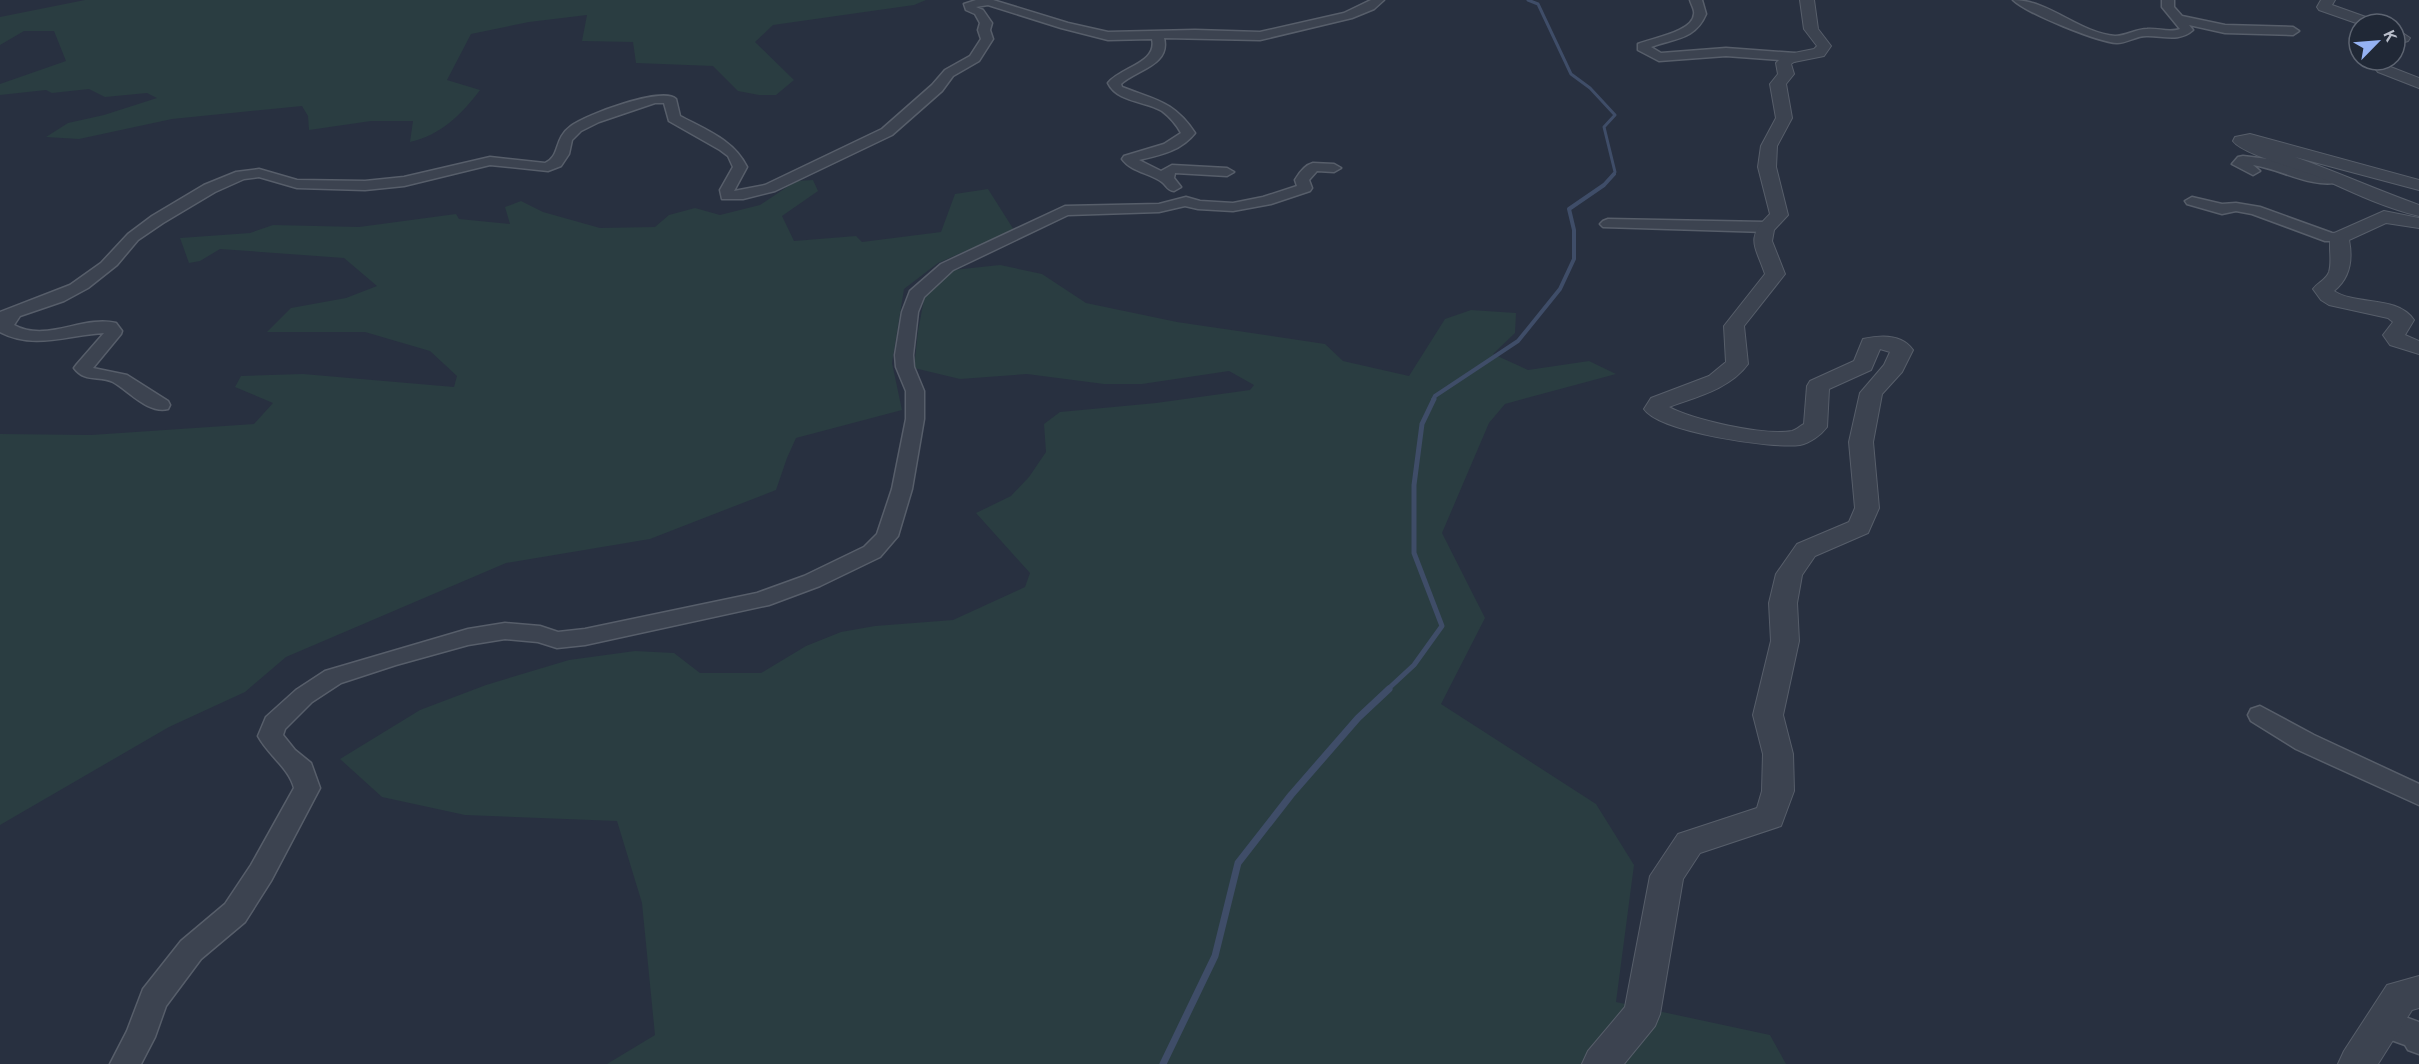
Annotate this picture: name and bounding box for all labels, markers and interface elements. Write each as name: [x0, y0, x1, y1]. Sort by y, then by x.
north arrow: [2347, 12, 2407, 72]
text: K: [2378, 27, 2402, 46]

